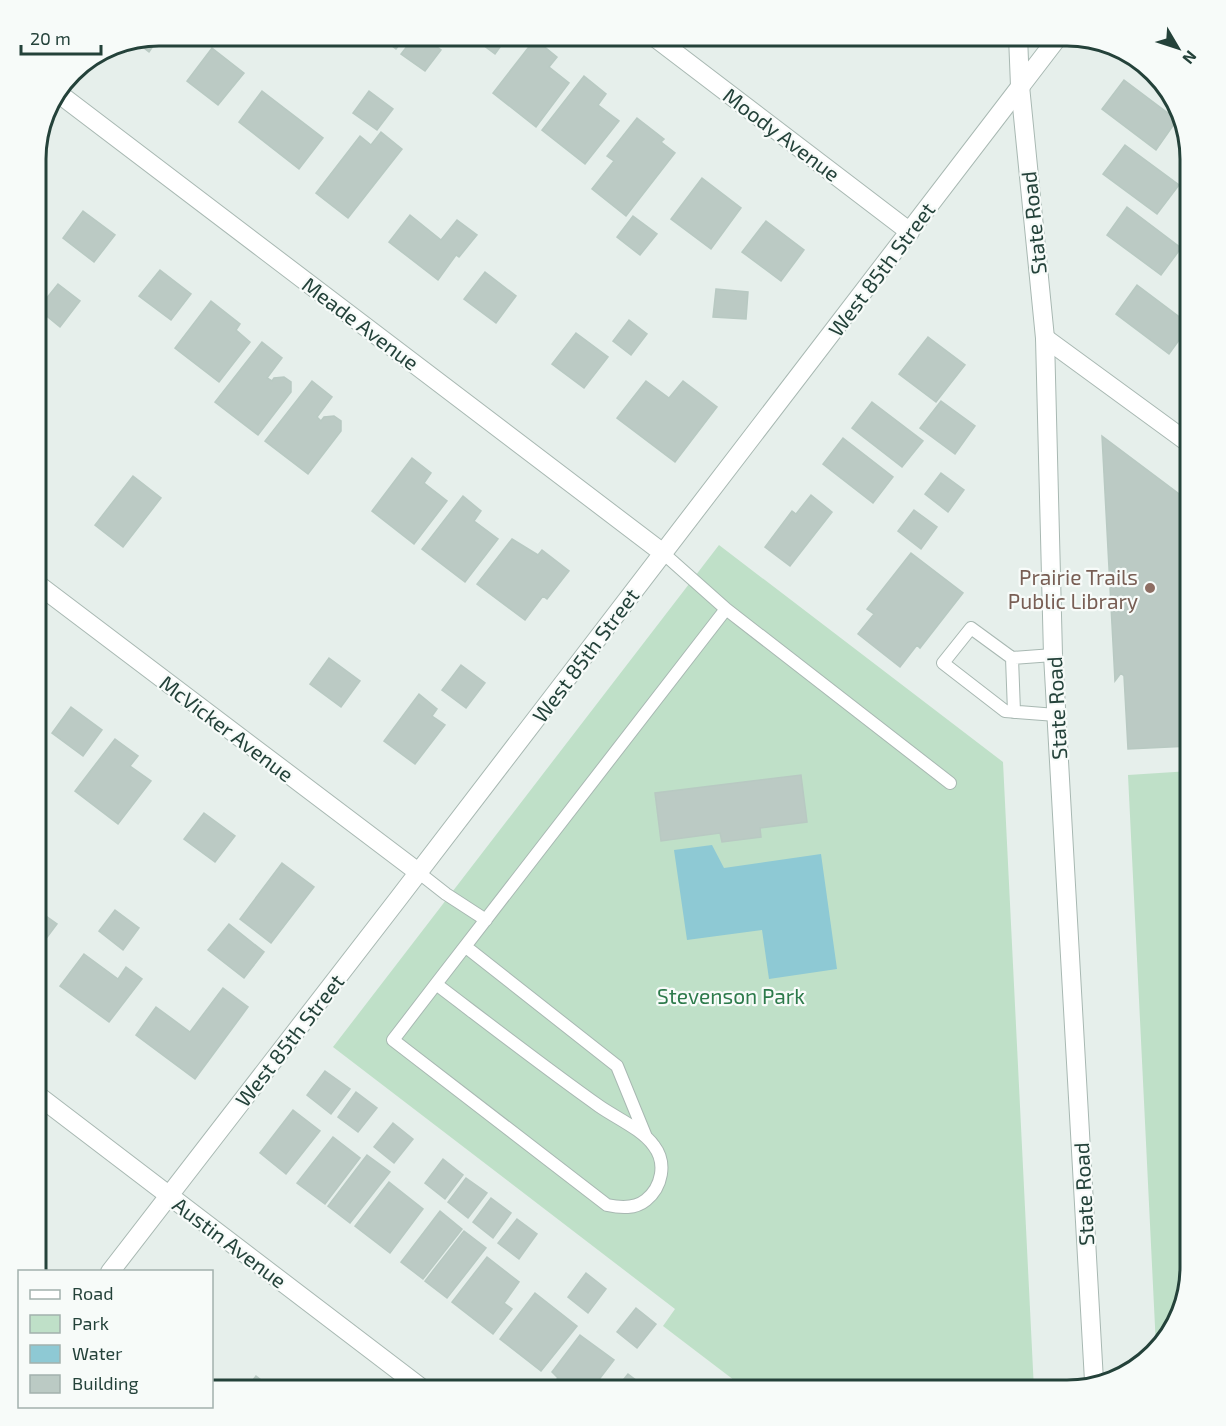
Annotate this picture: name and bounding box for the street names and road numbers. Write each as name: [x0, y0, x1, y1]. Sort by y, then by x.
street label: Moody Avenue: [719, 82, 845, 186]
street label: State Road: [1015, 170, 1051, 276]
street label: West 85th Street: [822, 197, 940, 341]
street label: Meade Avenue: [298, 271, 424, 375]
street label: West 85th Street: [526, 583, 644, 727]
street label: State Road: [1041, 656, 1071, 760]
street label: McVicker Avenue: [155, 670, 299, 786]
street label: West 85th Street: [229, 969, 349, 1111]
street label: State Road: [1068, 1142, 1098, 1246]
street label: Austin Avenue: [168, 1191, 292, 1293]

